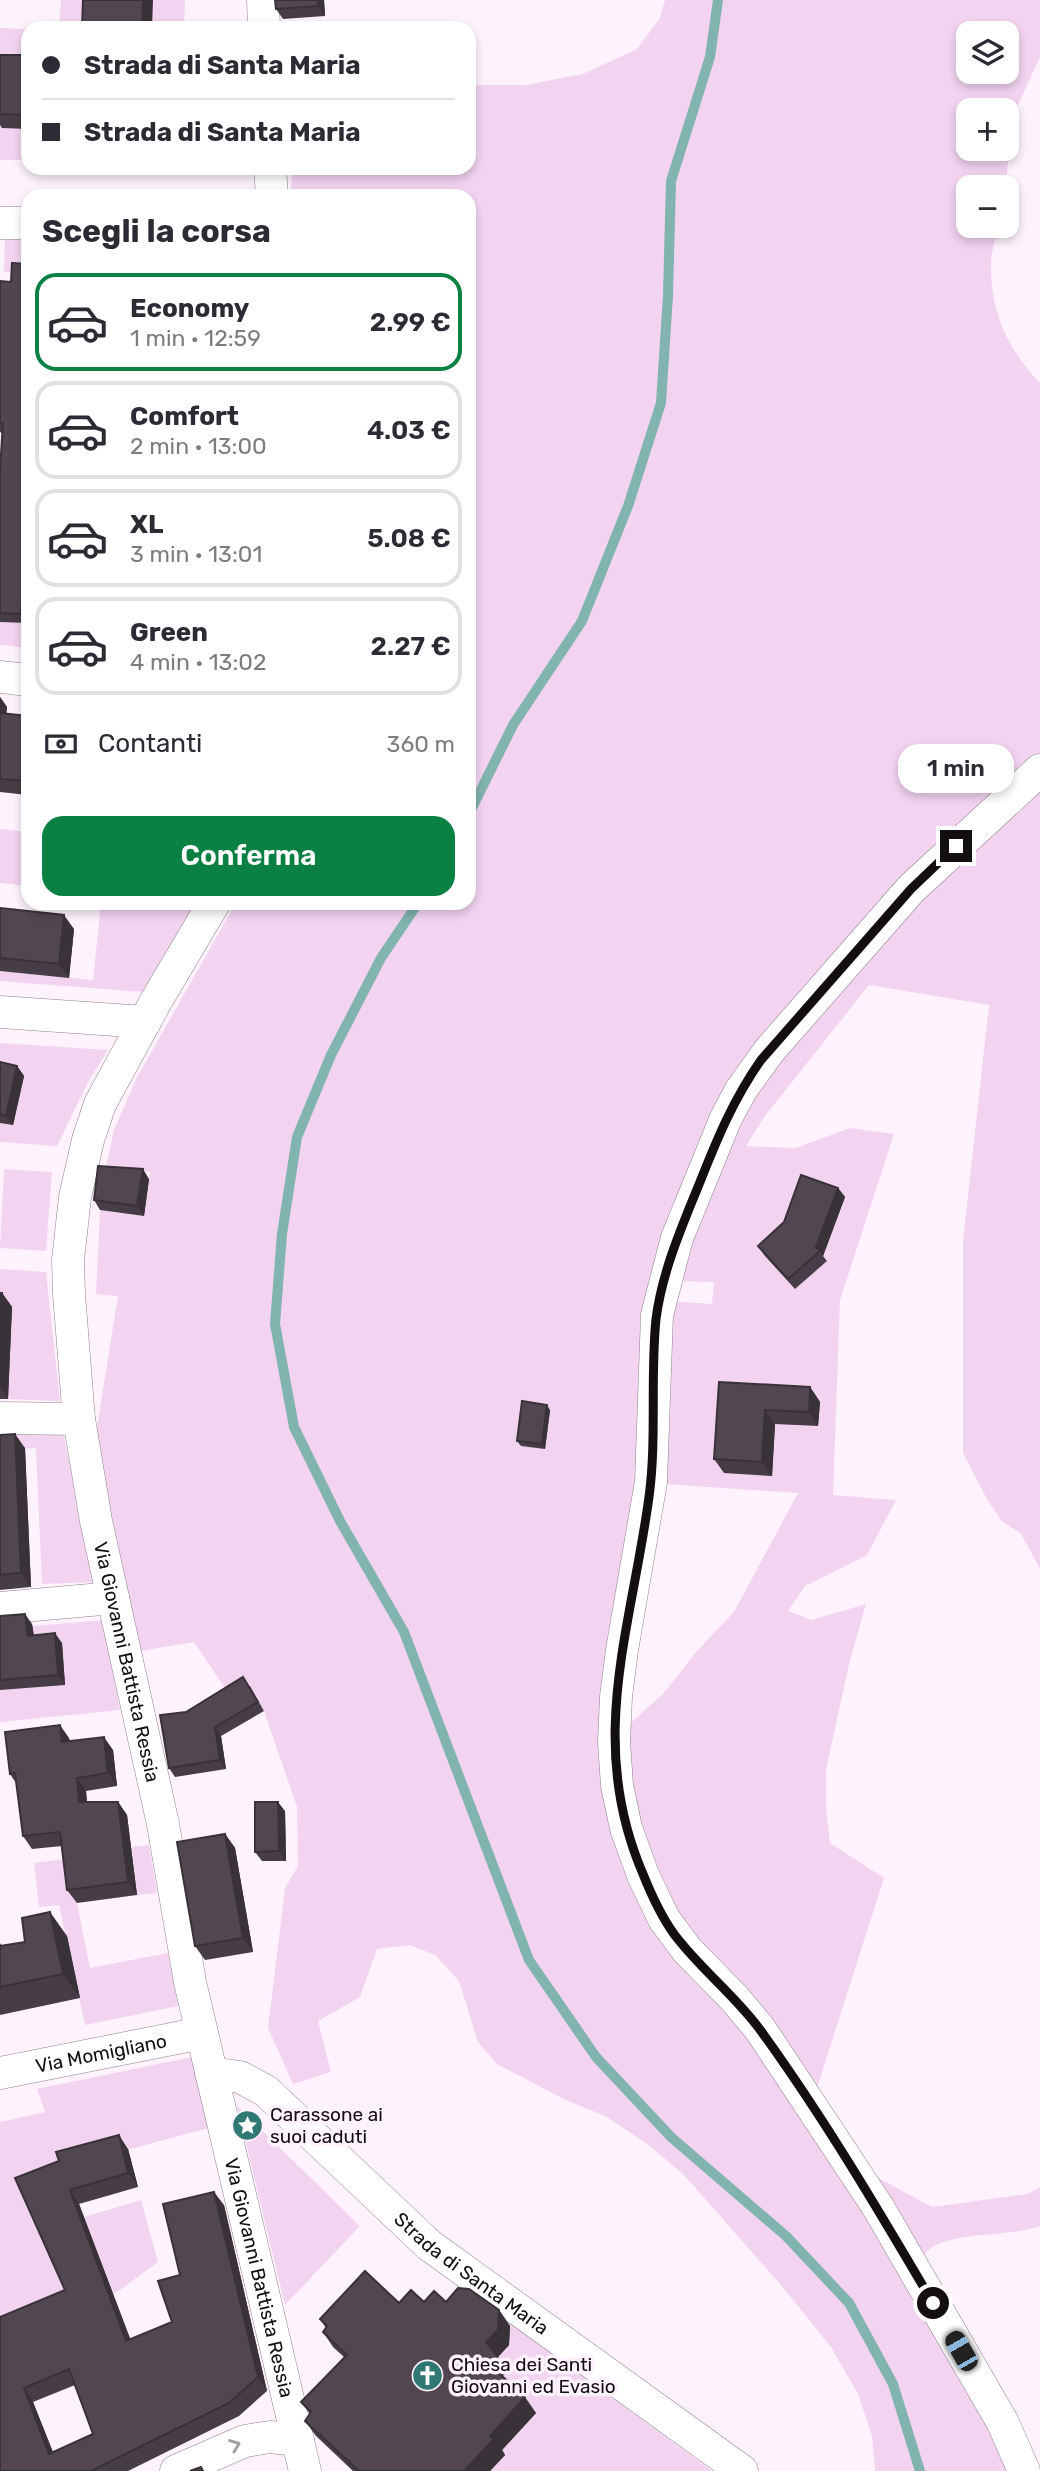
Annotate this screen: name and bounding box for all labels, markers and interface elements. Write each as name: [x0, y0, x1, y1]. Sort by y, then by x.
map controls: [956, 21, 1019, 238]
button: layers: [956, 21, 1019, 84]
text: Strada di Santa Maria: [84, 50, 361, 81]
button: +: [956, 98, 1019, 161]
text: Strada di Santa Maria: [84, 117, 361, 148]
button: −: [956, 175, 1019, 238]
text: Scegli la corsa: [42, 212, 271, 250]
icon: car: [46, 291, 109, 354]
text: Economy: [130, 293, 249, 324]
text: 2.99 €: [370, 307, 451, 338]
text: 1 min · 12:59: [130, 324, 261, 352]
icon: car: [46, 399, 109, 462]
text: Comfort: [130, 401, 239, 432]
text: 4.03 €: [367, 415, 451, 446]
text: 2 min · 13:00: [130, 432, 267, 460]
icon: car: [46, 507, 109, 570]
text: XL: [130, 509, 163, 540]
text: 5.08 €: [367, 523, 451, 554]
text: 3 min · 13:01: [130, 540, 262, 568]
icon: car: [46, 615, 109, 678]
text: Green: [130, 617, 208, 648]
text: 2.27 €: [370, 631, 451, 662]
text: 4 min · 13:02: [130, 648, 266, 676]
icon: cash: [42, 725, 80, 763]
text: Contanti: [98, 728, 202, 759]
text: 360 m: [387, 730, 455, 758]
callout: 1 min: [898, 744, 1014, 794]
text: 1 min: [927, 754, 985, 782]
button: Conferma: [42, 816, 455, 896]
route end: [940, 830, 972, 862]
street label: Via Giovanni Battista Ressia: [89, 1540, 164, 1784]
street label: Via Momigliano: [34, 2029, 169, 2078]
place label: Carassone ai suoi caduti: [270, 2103, 383, 2148]
place icon: Carassone ai suoi caduti: [230, 2108, 264, 2142]
street label: Via Giovanni Battista Ressia: [220, 2156, 298, 2400]
street label: Strada di Santa Maria: [389, 2207, 553, 2340]
route start: [917, 2287, 949, 2319]
car: [942, 2328, 981, 2374]
place label: Chiesa dei Santi Giovanni ed Evasio: [451, 2353, 616, 2398]
church icon: Chiesa dei Santi Giovanni ed Evasio: [411, 2358, 445, 2392]
one-way arrow: [228, 2440, 240, 2454]

